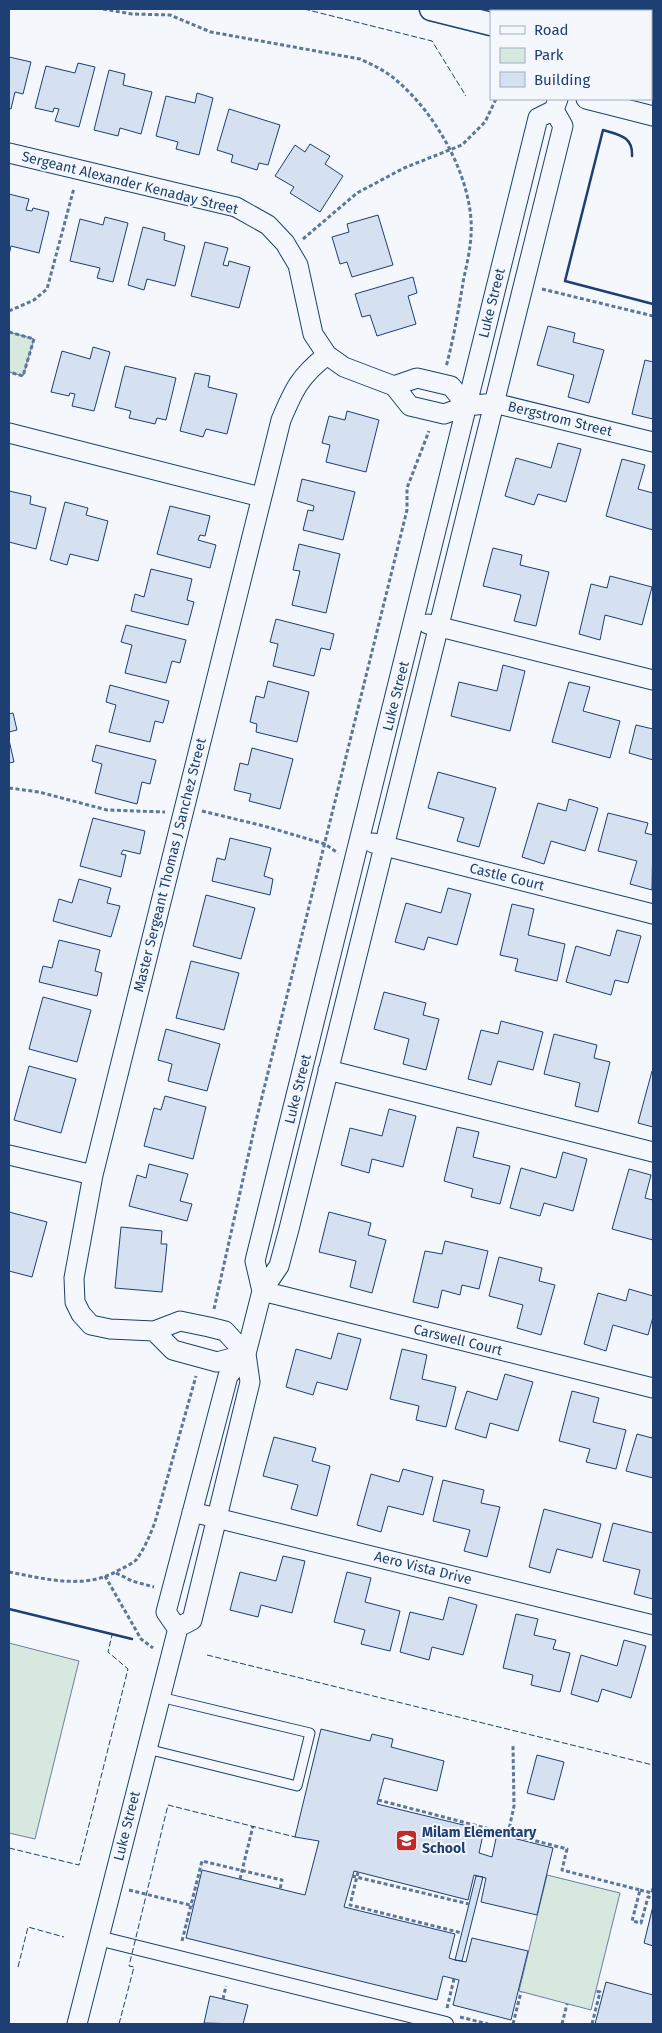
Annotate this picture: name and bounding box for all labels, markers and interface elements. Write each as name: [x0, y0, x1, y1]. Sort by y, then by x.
legend: [490, 10, 652, 100]
text: Road: [534, 21, 569, 39]
text: Park: [534, 46, 564, 64]
text: Building: [534, 71, 590, 89]
street label: Sergeant Alexander Kenaday Street: [20, 148, 241, 218]
street label: Luke Street: [475, 265, 509, 340]
street label: Bergstrom Street: [506, 398, 615, 440]
street label: Luke Street: [379, 658, 413, 733]
street label: Master Sergeant Thomas J Sanchez Street: [130, 735, 210, 994]
street label: Castle Court: [468, 860, 547, 895]
street label: Luke Street: [281, 1051, 315, 1126]
street label: Carswell Court: [412, 1321, 505, 1359]
street label: Aero Vista Drive: [372, 1548, 474, 1588]
street label: Luke Street: [110, 1788, 144, 1863]
place label: Milam Elementary School: [422, 1824, 537, 1857]
school or university icon: Milam Elementary School: [394, 1828, 418, 1852]

